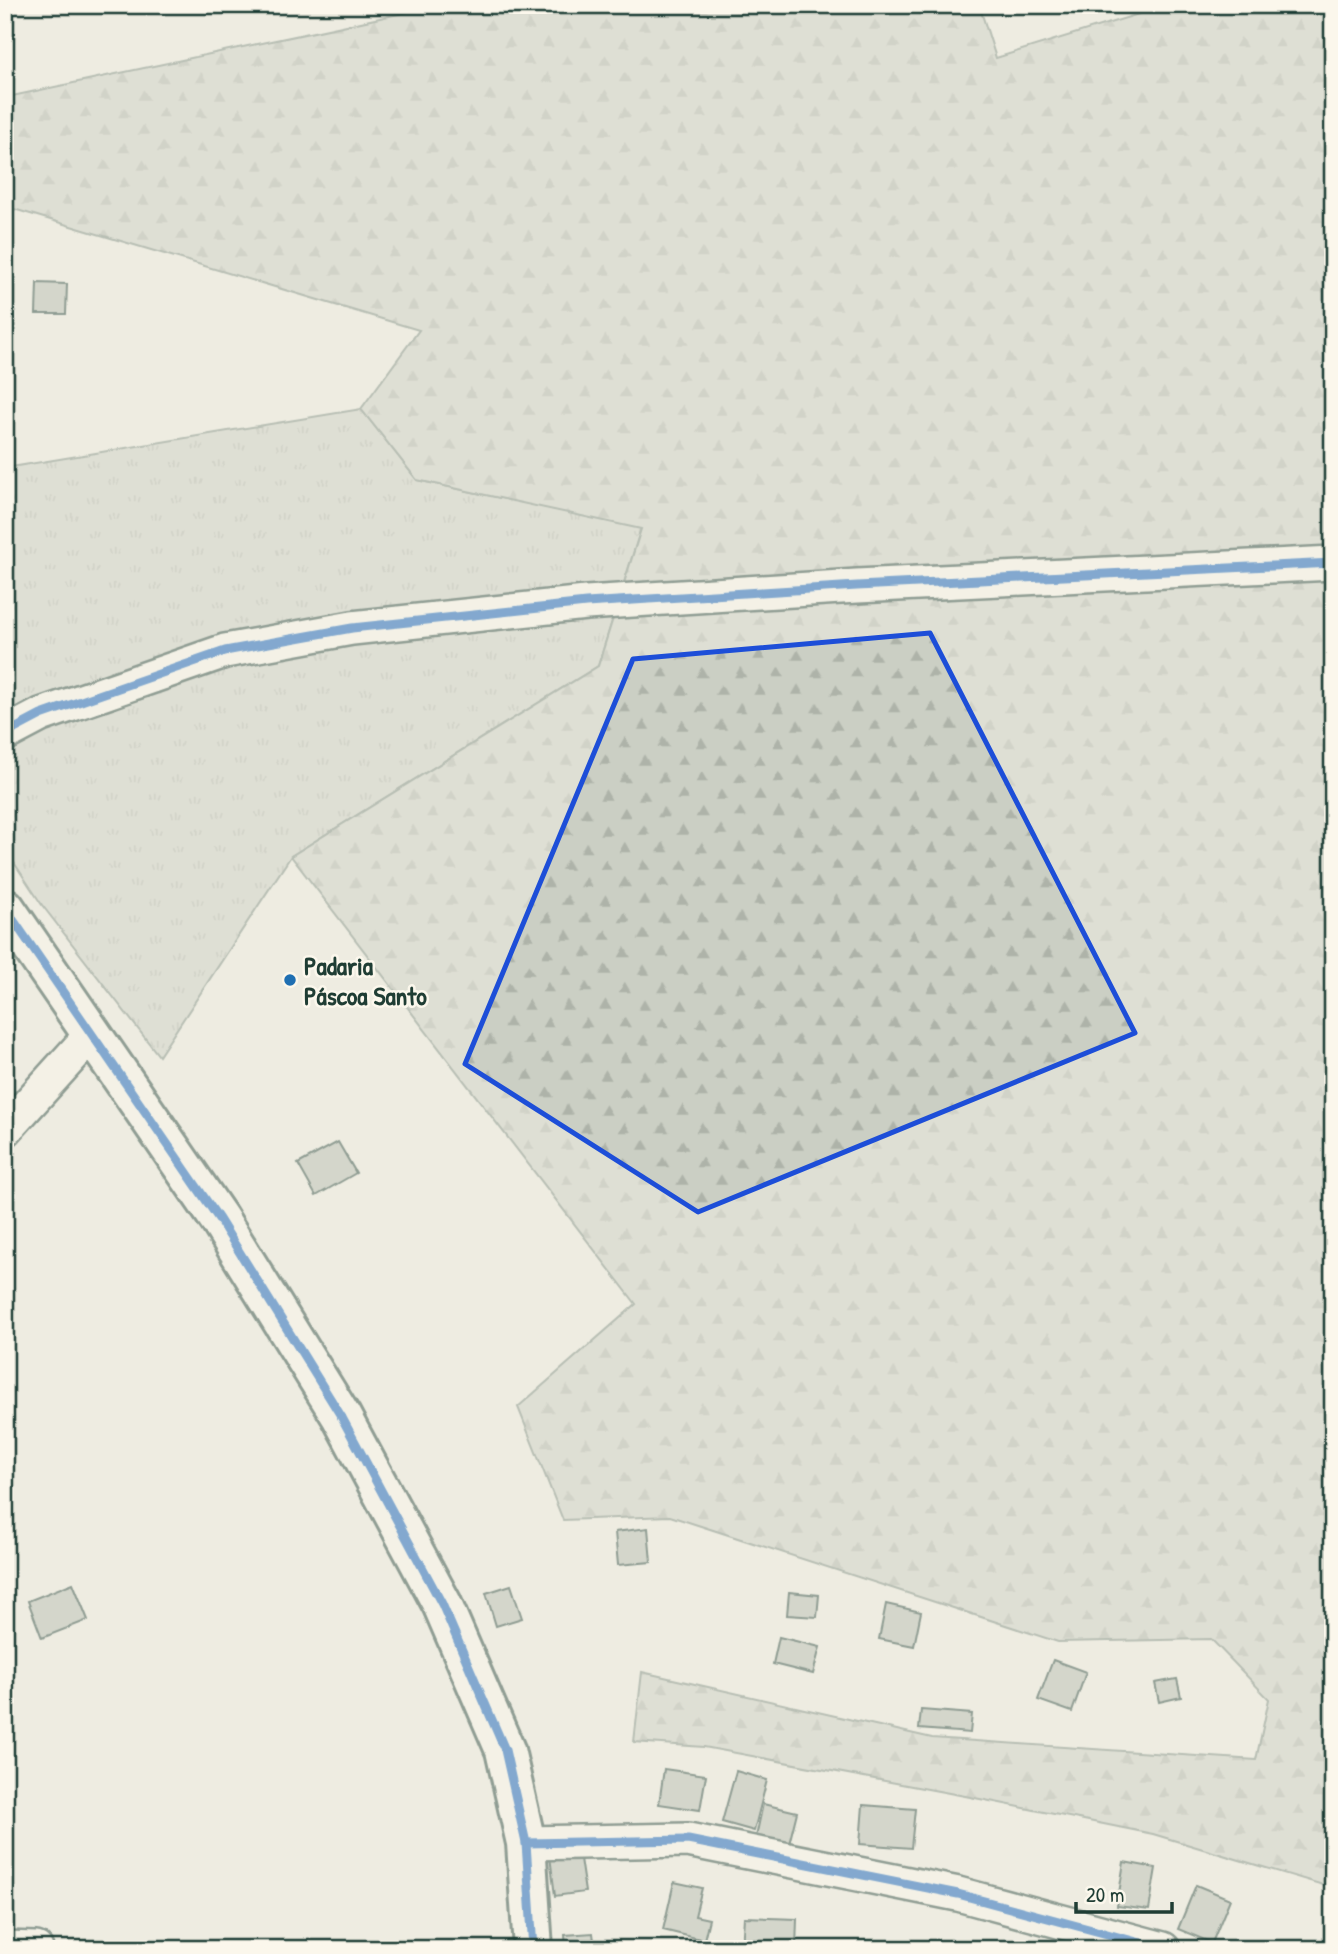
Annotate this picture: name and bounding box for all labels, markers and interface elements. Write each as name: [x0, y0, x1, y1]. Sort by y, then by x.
place label: Padaria Páscoa Santo: [304, 948, 427, 1013]
marker: Padaria Páscoa Santo: [282, 972, 298, 988]
scale bar: [1076, 1870, 1172, 1914]
text: 20 m: [1086, 1880, 1124, 1909]

